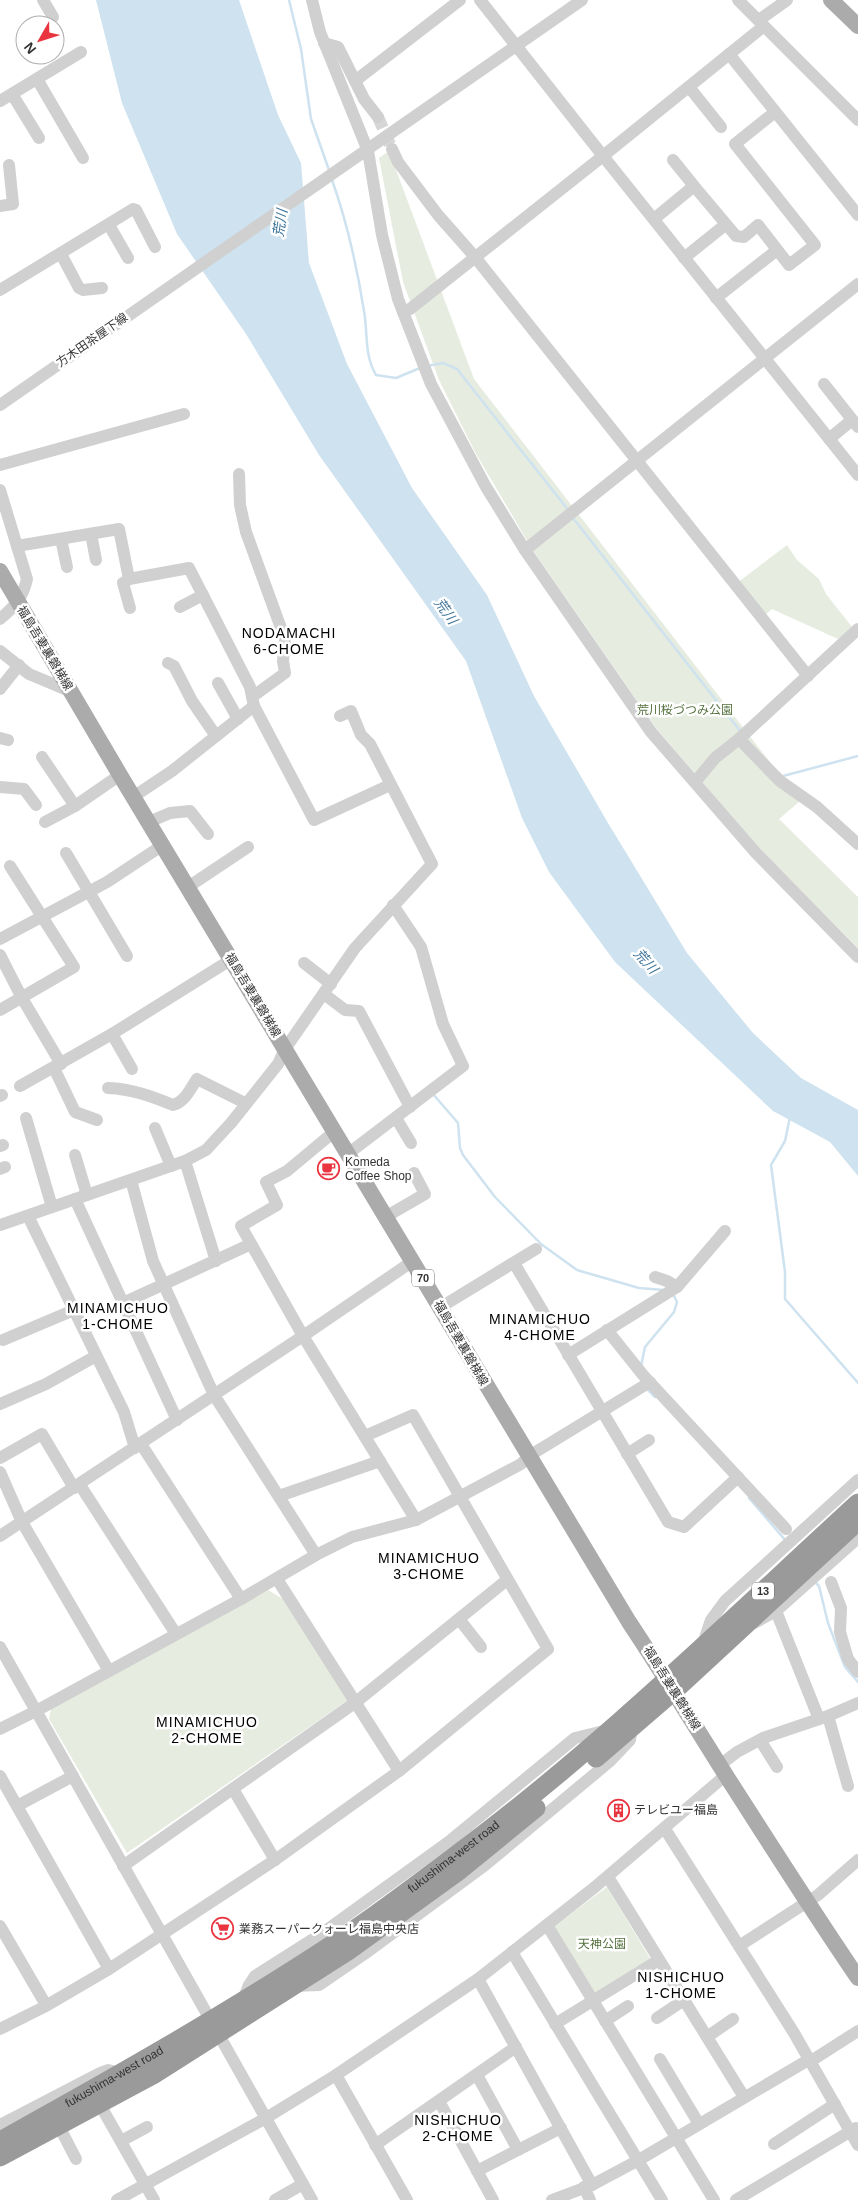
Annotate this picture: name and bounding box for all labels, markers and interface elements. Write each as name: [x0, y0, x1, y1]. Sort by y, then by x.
north arrow: [15, 15, 65, 65]
text: N: [20, 39, 39, 57]
water label: 荒川: [270, 206, 290, 238]
street label: 方木田茶屋下線: [54, 310, 130, 370]
water label: 荒川: [431, 595, 462, 629]
street label: 福島吾妻裏磐梯線: [14, 603, 76, 693]
district label: NODAMACHI 6-CHOME: [242, 625, 336, 657]
park label: 荒川桜づつみ公園: [637, 703, 733, 717]
water label: 荒川: [631, 945, 663, 978]
street label: 福島吾妻裏磐梯線: [222, 950, 284, 1040]
place label: Komeda Coffee Shop: [345, 1155, 412, 1183]
cafe icon: Komeda Coffee Shop: [317, 1157, 341, 1181]
road number: 70: [412, 1270, 434, 1286]
street label: 福島吾妻裏磐梯線: [431, 1298, 491, 1388]
district label: MINAMICHUO 1-CHOME: [67, 1300, 169, 1332]
district label: MINAMICHUO 4-CHOME: [489, 1311, 591, 1343]
district label: MINAMICHUO 3-CHOME: [378, 1550, 480, 1582]
road number: 13: [752, 1582, 774, 1600]
street label: 福島吾妻裏磐梯線: [641, 1644, 703, 1732]
district label: MINAMICHUO 2-CHOME: [156, 1714, 258, 1746]
building icon: テレビユー福島: [606, 1798, 630, 1822]
place label: テレビユー福島: [634, 1803, 718, 1817]
street label: fukushima-west road: [405, 1818, 502, 1896]
supermarket icon: 業務スーパークォーレ福島中央店: [211, 1917, 235, 1941]
place label: 業務スーパークォーレ福島中央店: [239, 1922, 419, 1936]
park label: 天神公園: [578, 1937, 626, 1951]
district label: NISHICHUO 1-CHOME: [637, 1969, 725, 2001]
street label: fukushima-west road: [63, 2043, 166, 2110]
district label: NISHICHUO 2-CHOME: [414, 2112, 502, 2144]

